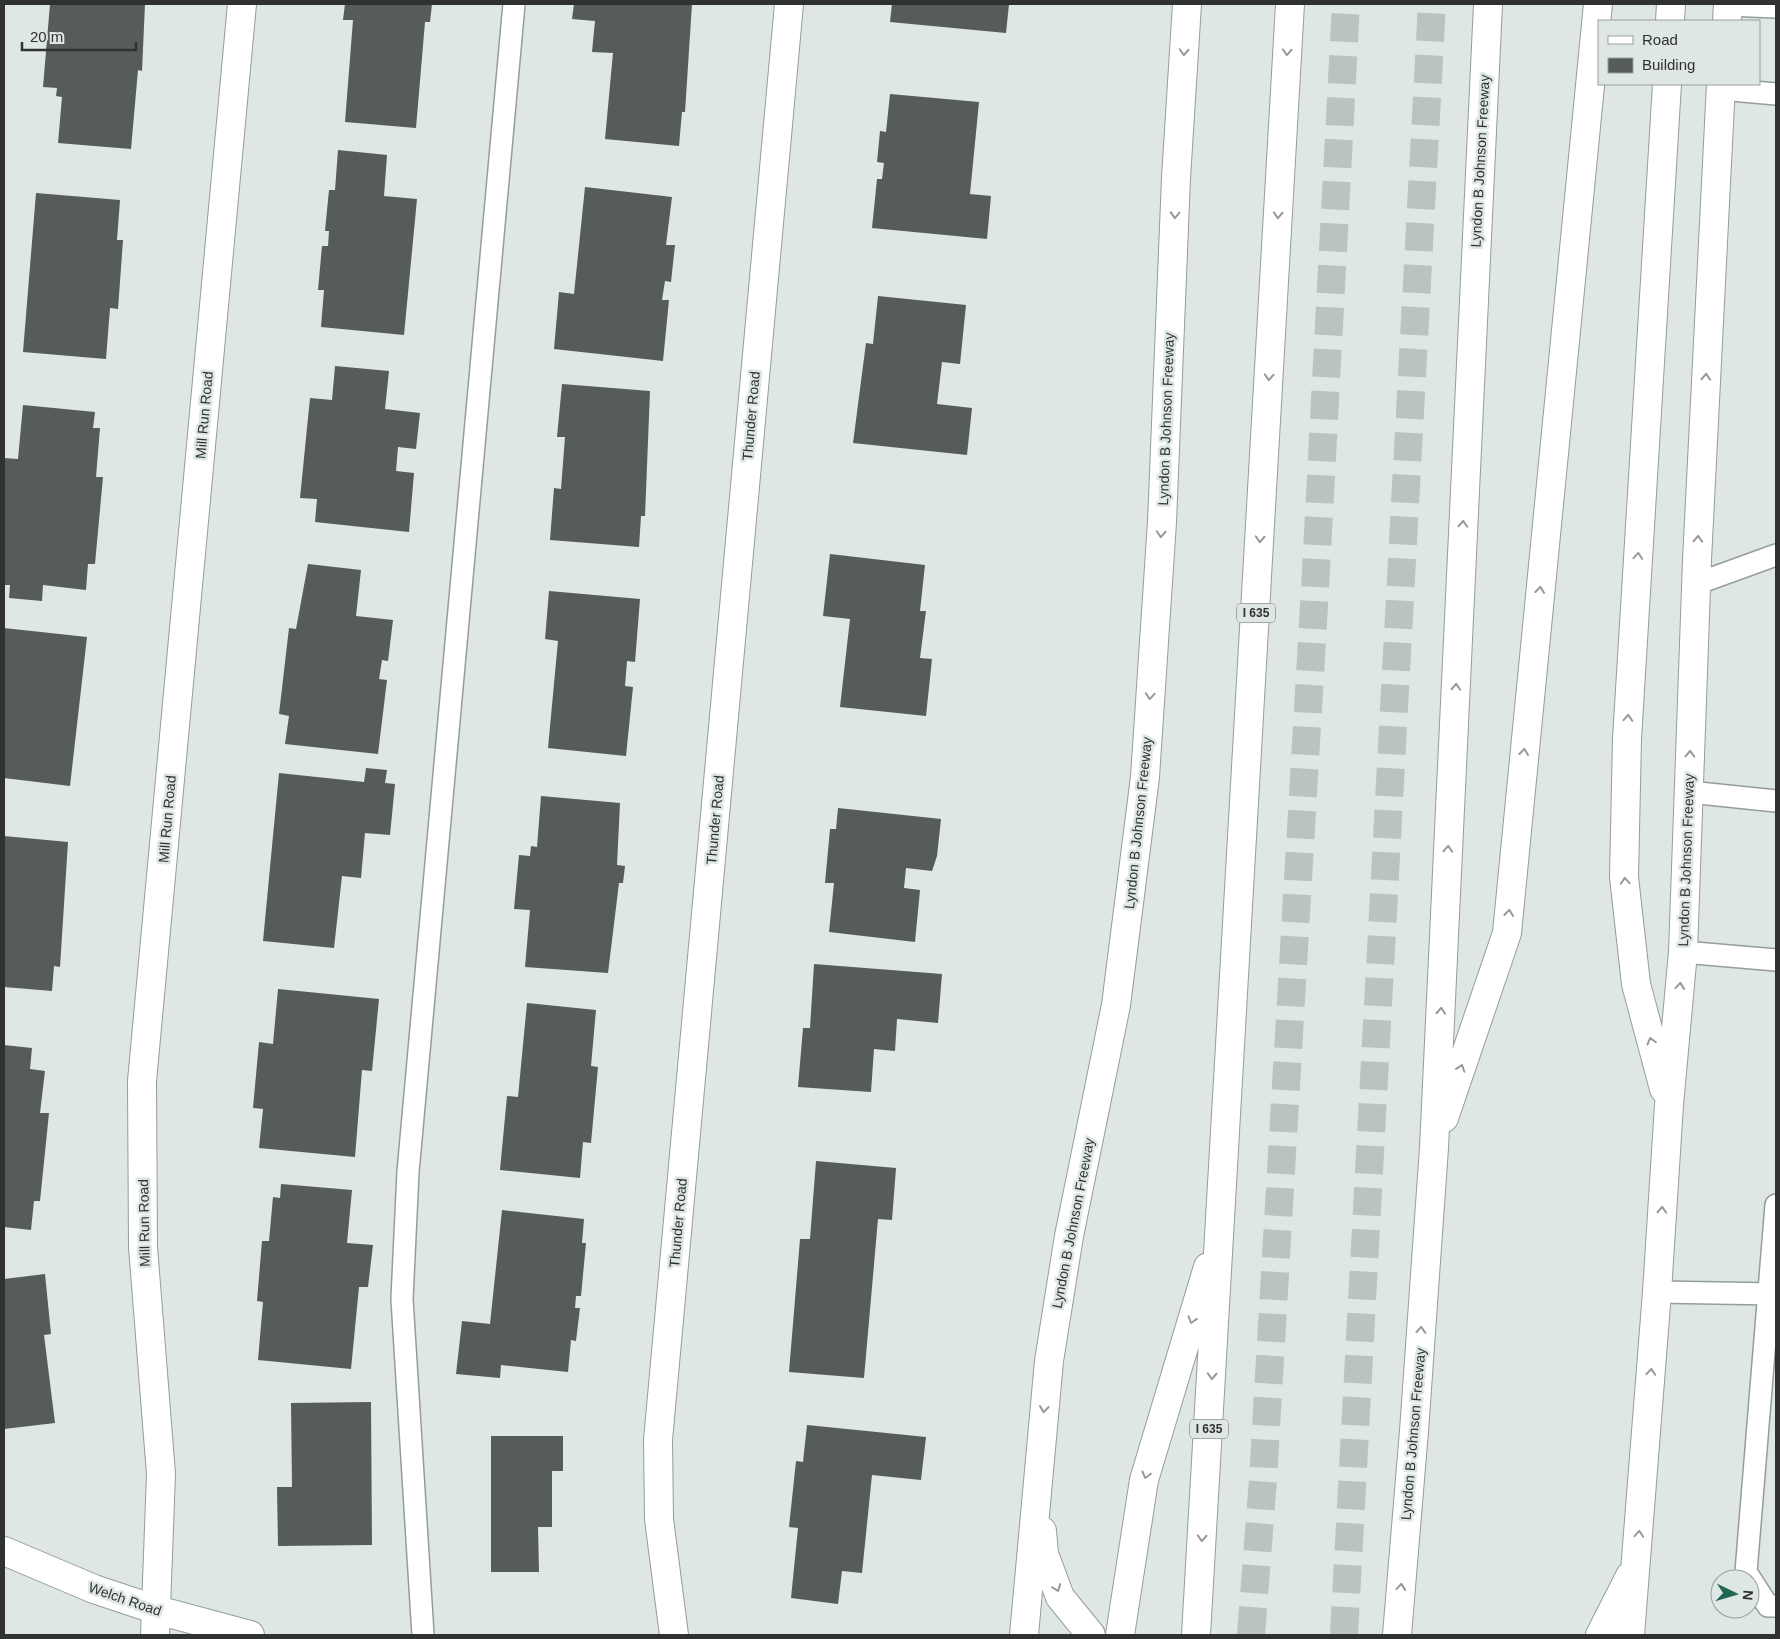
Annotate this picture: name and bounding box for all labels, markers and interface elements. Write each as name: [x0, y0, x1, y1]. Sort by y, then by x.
scale bar: [22, 20, 136, 52]
legend: [1598, 20, 1760, 85]
text: 20 m: [30, 28, 63, 45]
text: Road: [1642, 31, 1678, 48]
one-way arrow: [1178, 49, 1189, 57]
one-way arrow: [1282, 49, 1293, 57]
text: Building: [1642, 56, 1695, 73]
street label: Lyndon B Johnson Freeway: [1467, 74, 1493, 248]
one-way arrow: [1169, 211, 1180, 219]
one-way arrow: [1273, 211, 1284, 219]
street label: Lyndon B Johnson Freeway: [1155, 332, 1177, 506]
street label: Mill Run Road: [192, 371, 216, 459]
street label: Thunder Road: [739, 371, 763, 461]
one-way arrow: [1264, 373, 1275, 381]
one-way arrow: [1700, 373, 1711, 381]
one-way arrow: [1458, 520, 1469, 528]
one-way arrow: [1156, 531, 1167, 539]
one-way arrow: [1254, 535, 1265, 543]
one-way arrow: [1692, 535, 1703, 543]
one-way arrow: [1633, 552, 1644, 560]
one-way arrow: [1534, 585, 1545, 593]
road number: I 635: [1237, 604, 1275, 622]
one-way arrow: [1450, 683, 1461, 691]
one-way arrow: [1145, 693, 1156, 701]
one-way arrow: [1622, 714, 1633, 722]
street label: Lyndon B Johnson Freeway: [1121, 736, 1155, 910]
one-way arrow: [1518, 747, 1529, 755]
one-way arrow: [1685, 750, 1695, 758]
street label: Lyndon B Johnson Freeway: [1675, 773, 1697, 947]
street label: Mill Run Road: [155, 775, 179, 863]
street label: Thunder Road: [703, 775, 727, 865]
one-way arrow: [1443, 845, 1453, 852]
one-way arrow: [1619, 877, 1630, 885]
one-way arrow: [1503, 909, 1514, 917]
one-way arrow: [1674, 982, 1685, 990]
one-way arrow: [1435, 1007, 1446, 1015]
one-way arrow: [1646, 1036, 1657, 1045]
one-way arrow: [1455, 1064, 1465, 1073]
street label: Lyndon B Johnson Freeway: [1049, 1137, 1097, 1309]
street label: Thunder Road: [666, 1178, 690, 1268]
street label: Mill Run Road: [135, 1179, 153, 1267]
one-way arrow: [1657, 1206, 1668, 1214]
one-way arrow: [1188, 1315, 1198, 1323]
one-way arrow: [1416, 1326, 1427, 1334]
street label: Lyndon B Johnson Freeway: [1397, 1347, 1429, 1521]
one-way arrow: [1646, 1368, 1657, 1376]
one-way arrow: [1207, 1373, 1218, 1381]
one-way arrow: [1039, 1406, 1050, 1414]
road number: I 635: [1190, 1420, 1228, 1438]
one-way arrow: [1141, 1471, 1151, 1479]
one-way arrow: [1633, 1530, 1644, 1538]
one-way arrow: [1197, 1535, 1208, 1543]
north arrow: [1710, 1569, 1760, 1619]
street label: Welch Road: [86, 1579, 164, 1619]
one-way arrow: [1395, 1582, 1406, 1590]
one-way arrow: [1051, 1583, 1061, 1592]
text: N: [1740, 1589, 1756, 1601]

